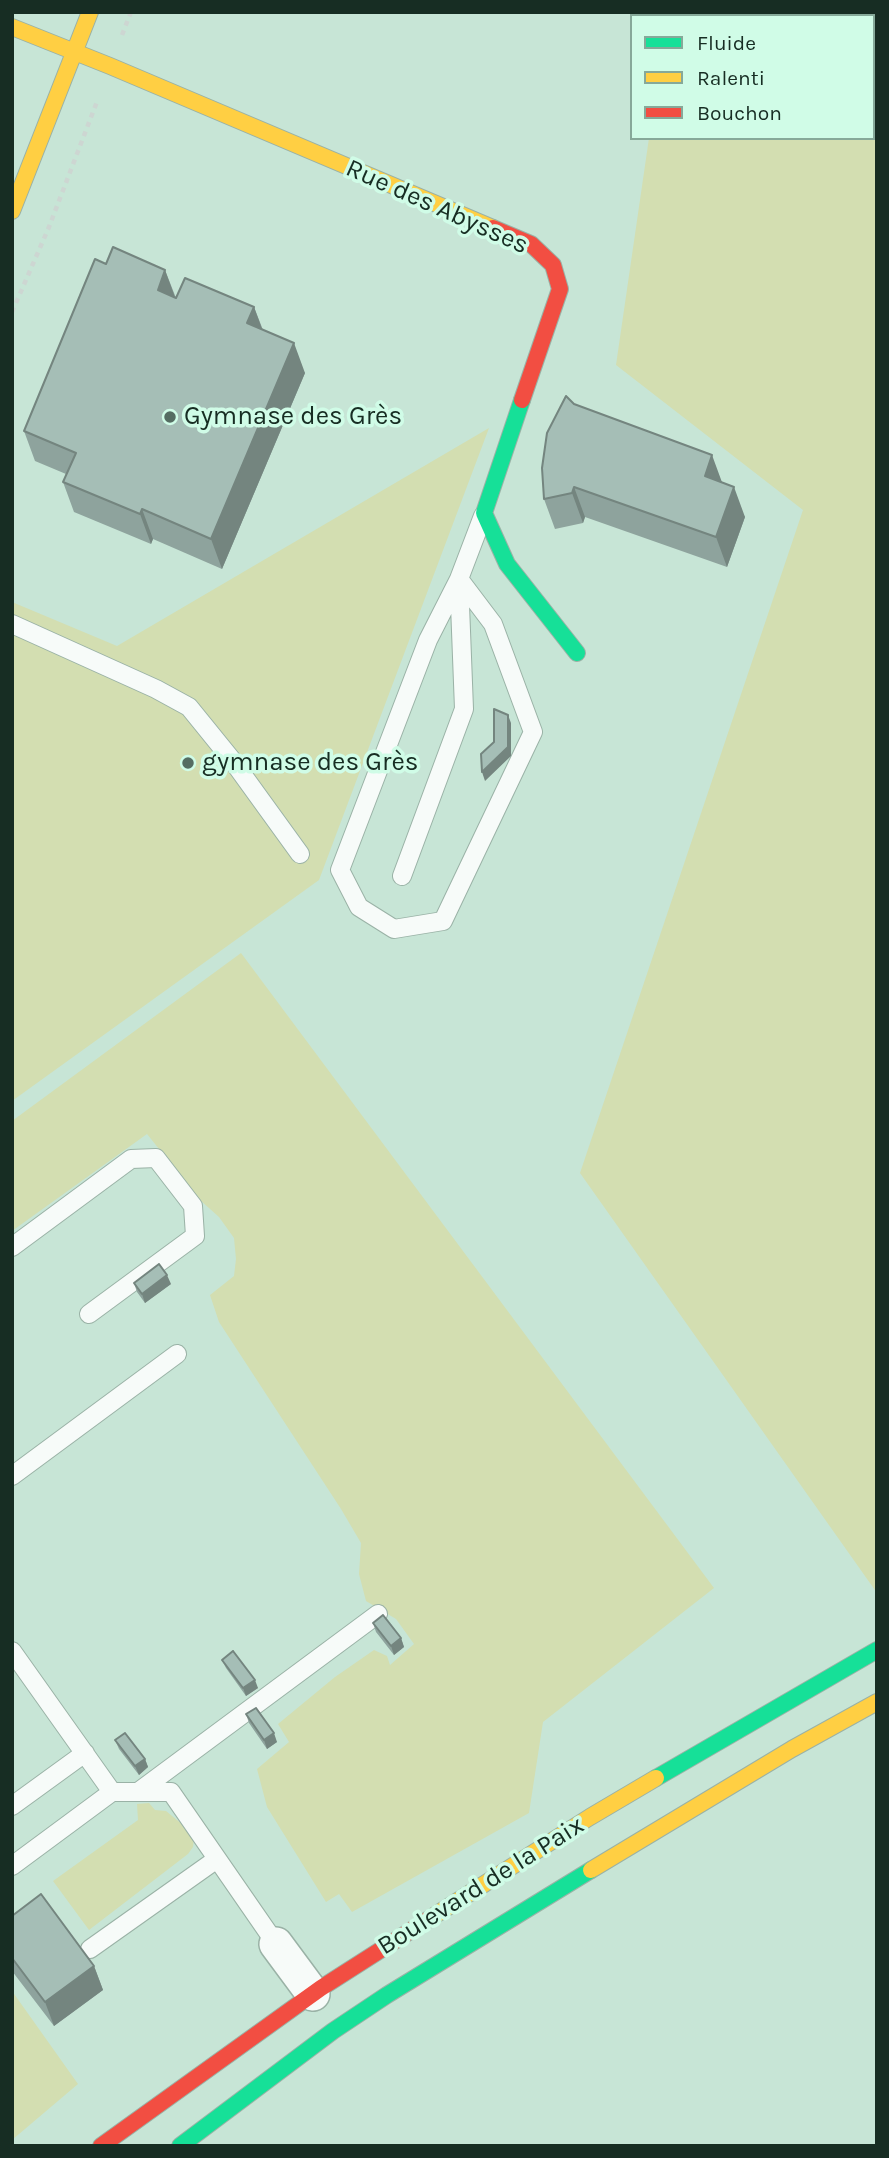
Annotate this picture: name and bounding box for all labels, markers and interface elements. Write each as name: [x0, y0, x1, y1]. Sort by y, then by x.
legend: [630, 14, 875, 140]
text: Fluide: [697, 31, 756, 55]
text: Ralenti: [697, 66, 765, 90]
text: Bouchon: [697, 101, 782, 125]
street label: Rue des Abysses: [341, 153, 533, 261]
place label: Gymnase des Grès: [184, 401, 402, 433]
marker: Gymnase des Grès: [162, 409, 178, 425]
place label: gymnase des Grès: [202, 747, 418, 779]
marker: gymnase des Grès: [180, 755, 196, 771]
street label: Boulevard de la Paix: [372, 1810, 590, 1962]

